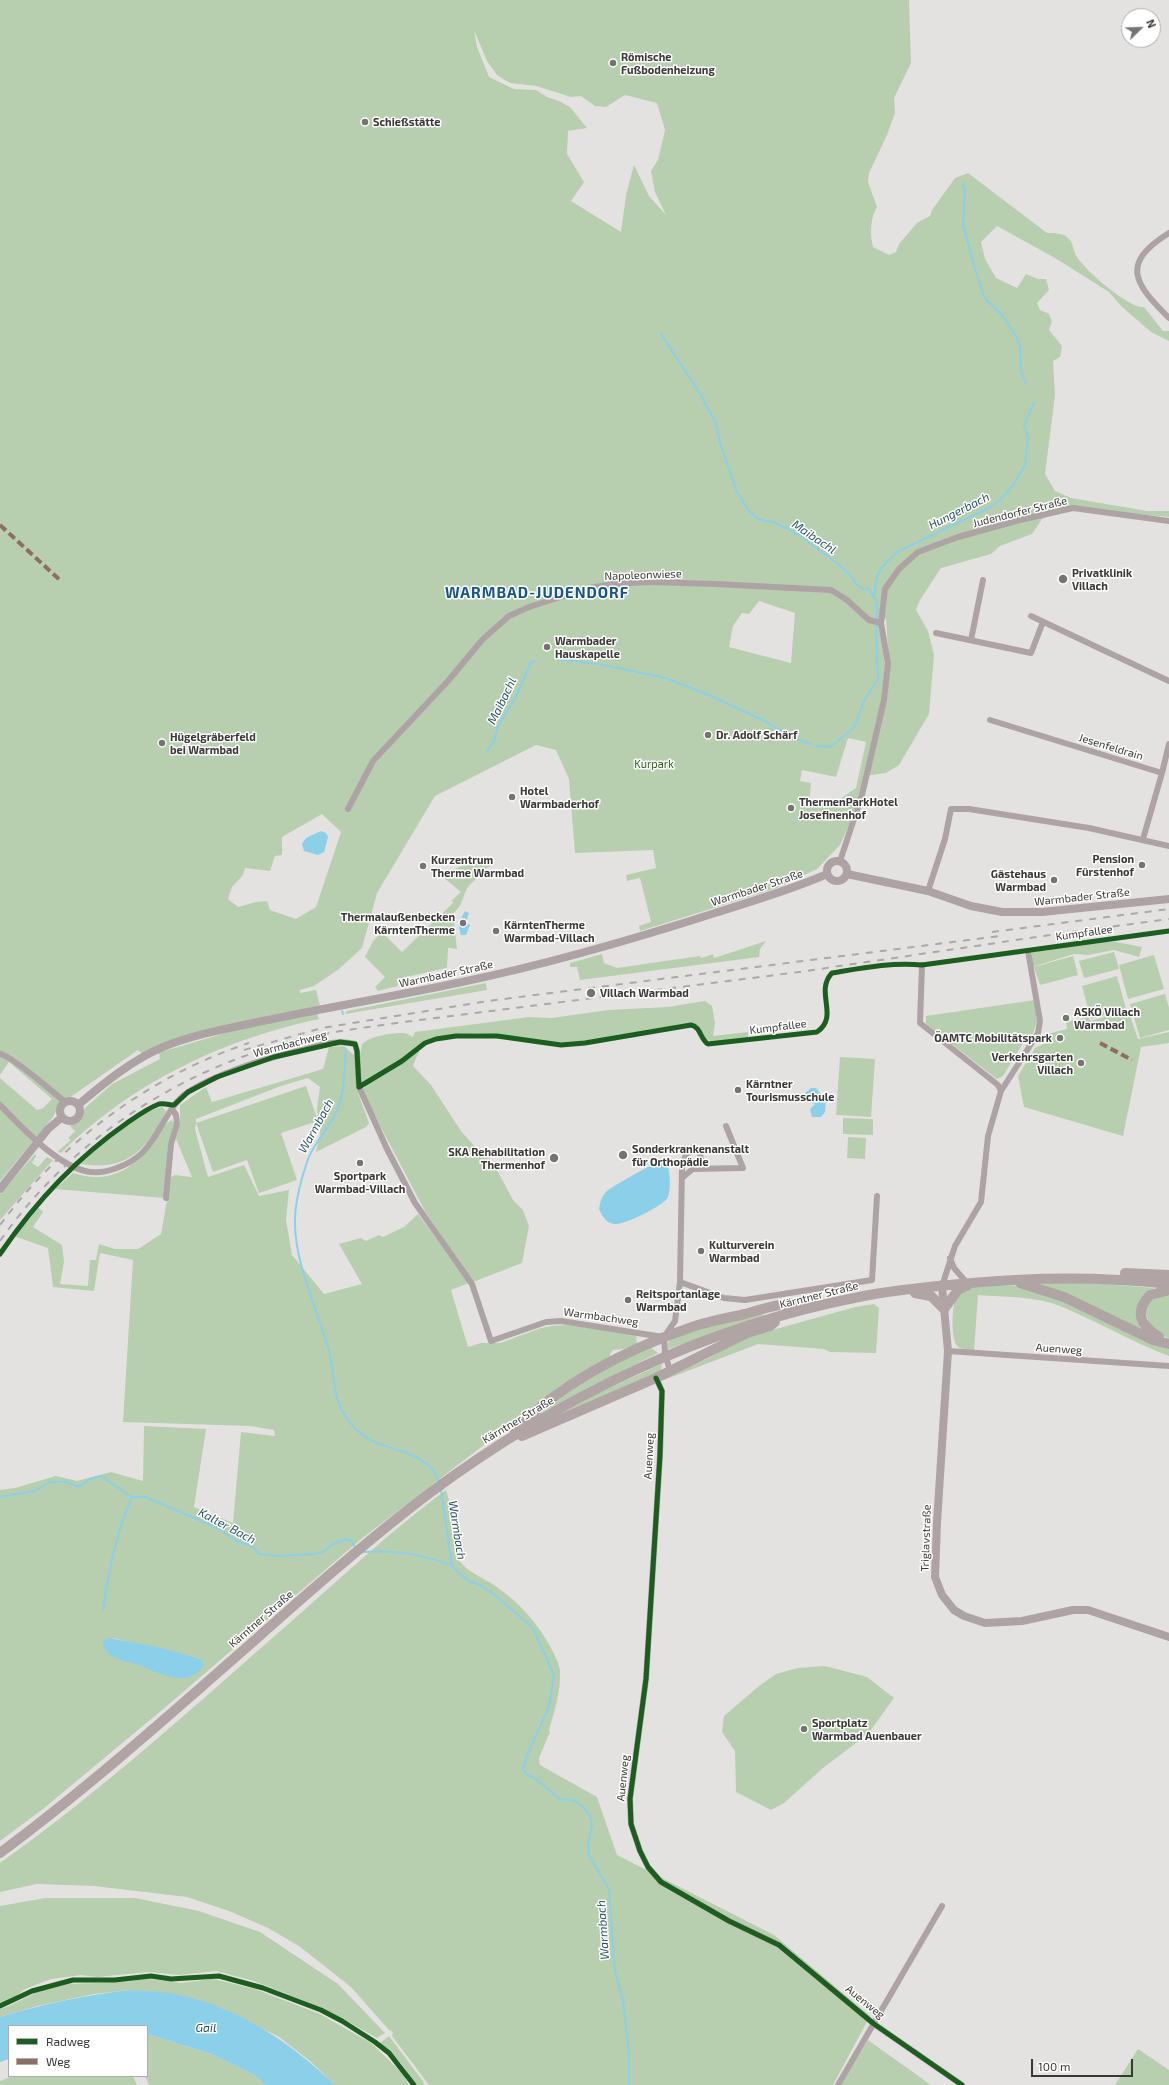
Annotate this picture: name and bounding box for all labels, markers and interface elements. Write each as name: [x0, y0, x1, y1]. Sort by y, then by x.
north arrow: [1121, 8, 1161, 48]
text: N: [1144, 17, 1159, 30]
place label: Römische Fußbodenheizung: [621, 50, 715, 76]
marker: Römische Fußbodenheizung: [608, 58, 618, 68]
place label: Schießstätte: [373, 115, 441, 129]
marker: Schießstätte: [360, 117, 370, 127]
water label: Hungerbach: [926, 490, 992, 532]
street label: Judendorfer Straße: [972, 494, 1068, 530]
water label: Maibachl: [789, 517, 839, 557]
place label: Privatklinik Villach: [1072, 566, 1132, 592]
street label: Napoleonwiese: [604, 567, 682, 583]
marker: Privatklinik Villach: [1057, 573, 1069, 585]
district label: WARMBAD-JUDENDORF: [445, 584, 629, 602]
place label: Warmbader Hauskapelle: [555, 634, 620, 660]
marker: Warmbader Hauskapelle: [542, 642, 552, 652]
water label: Maibachl: [484, 675, 520, 727]
place label: Dr. Adolf Schärf: [716, 728, 797, 742]
place label: Hügelgräberfeld bei Warmbad: [170, 730, 256, 756]
marker: Dr. Adolf Schärf: [703, 730, 713, 740]
street label: Jesenfeldrain: [1077, 731, 1145, 763]
marker: Hügelgräberfeld bei Warmbad: [157, 738, 167, 748]
park label: Kurpark: [634, 757, 674, 771]
place label: Hotel Warmbaderhof: [520, 784, 599, 810]
marker: Hotel Warmbaderhof: [507, 792, 517, 802]
place label: ThermenParkHotel Josefinenhof: [799, 795, 898, 821]
marker: ThermenParkHotel Josefinenhof: [786, 803, 796, 813]
place label: Pension Fürstenhof: [1076, 852, 1134, 878]
place label: Kurzentrum Therme Warmbad: [431, 853, 524, 879]
marker: Pension Fürstenhof: [1137, 860, 1147, 870]
marker: Kurzentrum Therme Warmbad: [418, 861, 428, 871]
street label: Warmbader Straße: [709, 867, 805, 909]
place label: Gästehaus Warmbad: [991, 867, 1046, 893]
marker: Gästehaus Warmbad: [1049, 875, 1059, 885]
street label: Warmbader Straße: [1034, 885, 1130, 909]
place label: Thermalaußenbecken KärntenTherme: [341, 910, 455, 936]
marker: Thermalaußenbecken KärntenTherme: [458, 918, 468, 928]
place label: KärntenTherme Warmbad-Villach: [504, 918, 595, 944]
street label: Kumpfallee: [1055, 922, 1113, 944]
marker: KärntenTherme Warmbad-Villach: [491, 926, 501, 936]
street label: Warmbader Straße: [398, 958, 494, 990]
place label: Villach Warmbad: [600, 986, 689, 1000]
marker: Villach Warmbad: [585, 987, 597, 999]
place label: ASKÖ Villach Warmbad: [1074, 1005, 1140, 1031]
marker: ASKÖ Villach Warmbad: [1061, 1013, 1071, 1023]
street label: Kumpfallee: [749, 1017, 807, 1037]
street label: Warmbachweg: [252, 1028, 328, 1060]
place label: ÖAMTC Mobilitätspark: [934, 1031, 1052, 1045]
marker: ÖAMTC Mobilitätspark: [1055, 1033, 1065, 1043]
place label: Verkehrsgarten Villach: [992, 1050, 1073, 1076]
marker: Verkehrsgarten Villach: [1076, 1058, 1086, 1068]
place label: Kärntner Tourismusschule: [746, 1077, 835, 1103]
marker: Kärntner Tourismusschule: [733, 1085, 743, 1095]
water label: Warmbach: [295, 1096, 337, 1156]
place label: Sonderkrankenanstalt für Orthopädie: [632, 1142, 749, 1168]
place label: SKA Rehabilitation Thermenhof: [448, 1145, 545, 1171]
marker: Sonderkrankenanstalt für Orthopädie: [617, 1149, 629, 1161]
marker: SKA Rehabilitation Thermenhof: [548, 1152, 560, 1164]
marker: Sportpark Warmbad-Villach: [355, 1158, 365, 1168]
place label: Sportpark Warmbad-Villach: [315, 1169, 405, 1195]
place label: Kulturverein Warmbad: [709, 1238, 774, 1264]
marker: Kulturverein Warmbad: [696, 1246, 706, 1256]
street label: Kärntner Straße: [778, 1279, 860, 1311]
place label: Reitsportanlage Warmbad: [636, 1287, 720, 1313]
marker: Reitsportanlage Warmbad: [623, 1295, 633, 1305]
street label: Warmbachweg: [563, 1305, 639, 1329]
street label: Auenweg: [1035, 1341, 1083, 1357]
street label: Kärntner Straße: [480, 1394, 556, 1446]
street label: Auenweg: [641, 1432, 657, 1480]
water label: Warmbach: [445, 1499, 469, 1561]
street label: Triglavstraße: [918, 1504, 934, 1572]
water label: Kalter Bach: [196, 1505, 258, 1547]
street label: Kärntner Straße: [226, 1588, 296, 1650]
place label: Sportplatz Warmbad Auenbauer: [812, 1716, 922, 1742]
marker: Sportplatz Warmbad Auenbauer: [799, 1724, 809, 1734]
street label: Auenweg: [614, 1754, 632, 1802]
water label: Warmbach: [594, 1900, 612, 1960]
street label: Auenweg: [843, 1982, 887, 2022]
water label: Gail: [196, 2021, 216, 2035]
legend: [8, 2025, 148, 2077]
text: Radweg: [46, 2034, 90, 2048]
scale bar: [1033, 2051, 1135, 2077]
text: Weg: [46, 2054, 70, 2068]
text: 100 m: [1038, 2059, 1070, 2073]

